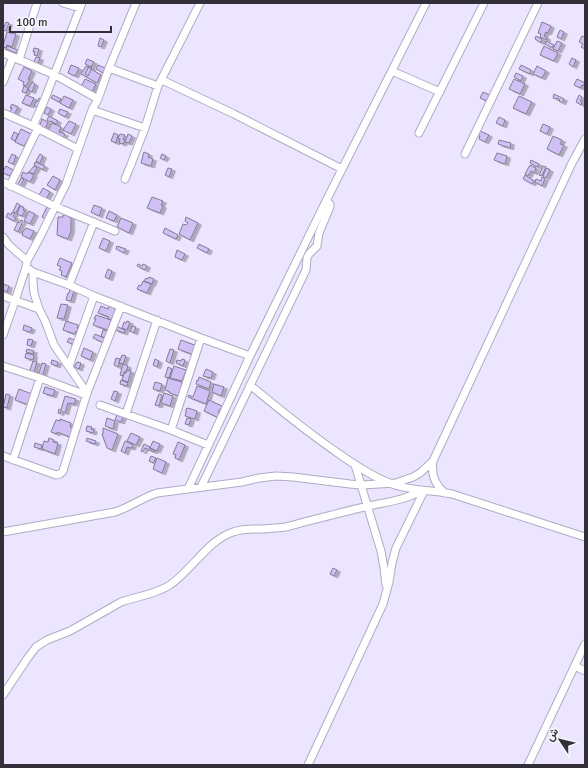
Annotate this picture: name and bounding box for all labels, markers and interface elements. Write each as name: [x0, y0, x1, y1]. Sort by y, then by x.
scale bar: [10, 8, 111, 34]
text: 100 m: [16, 15, 48, 30]
north arrow: [540, 720, 580, 760]
text: ش: [543, 725, 561, 744]

